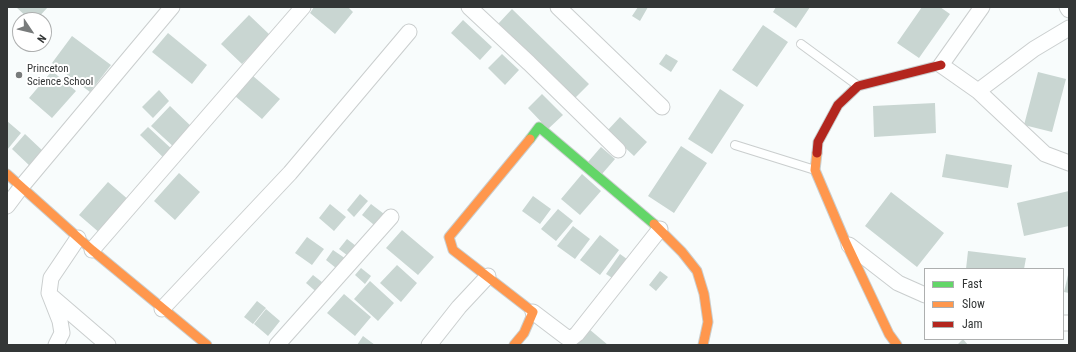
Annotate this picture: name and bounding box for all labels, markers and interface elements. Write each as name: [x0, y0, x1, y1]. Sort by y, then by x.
north arrow: [12, 12, 52, 52]
text: N: [34, 32, 49, 45]
place label: Princeton Science School: [27, 62, 93, 88]
marker: Princeton Science School: [14, 70, 24, 80]
legend: [924, 268, 1064, 340]
text: Fast: [962, 277, 982, 291]
text: Slow: [962, 297, 985, 311]
text: Jam: [962, 317, 983, 331]

